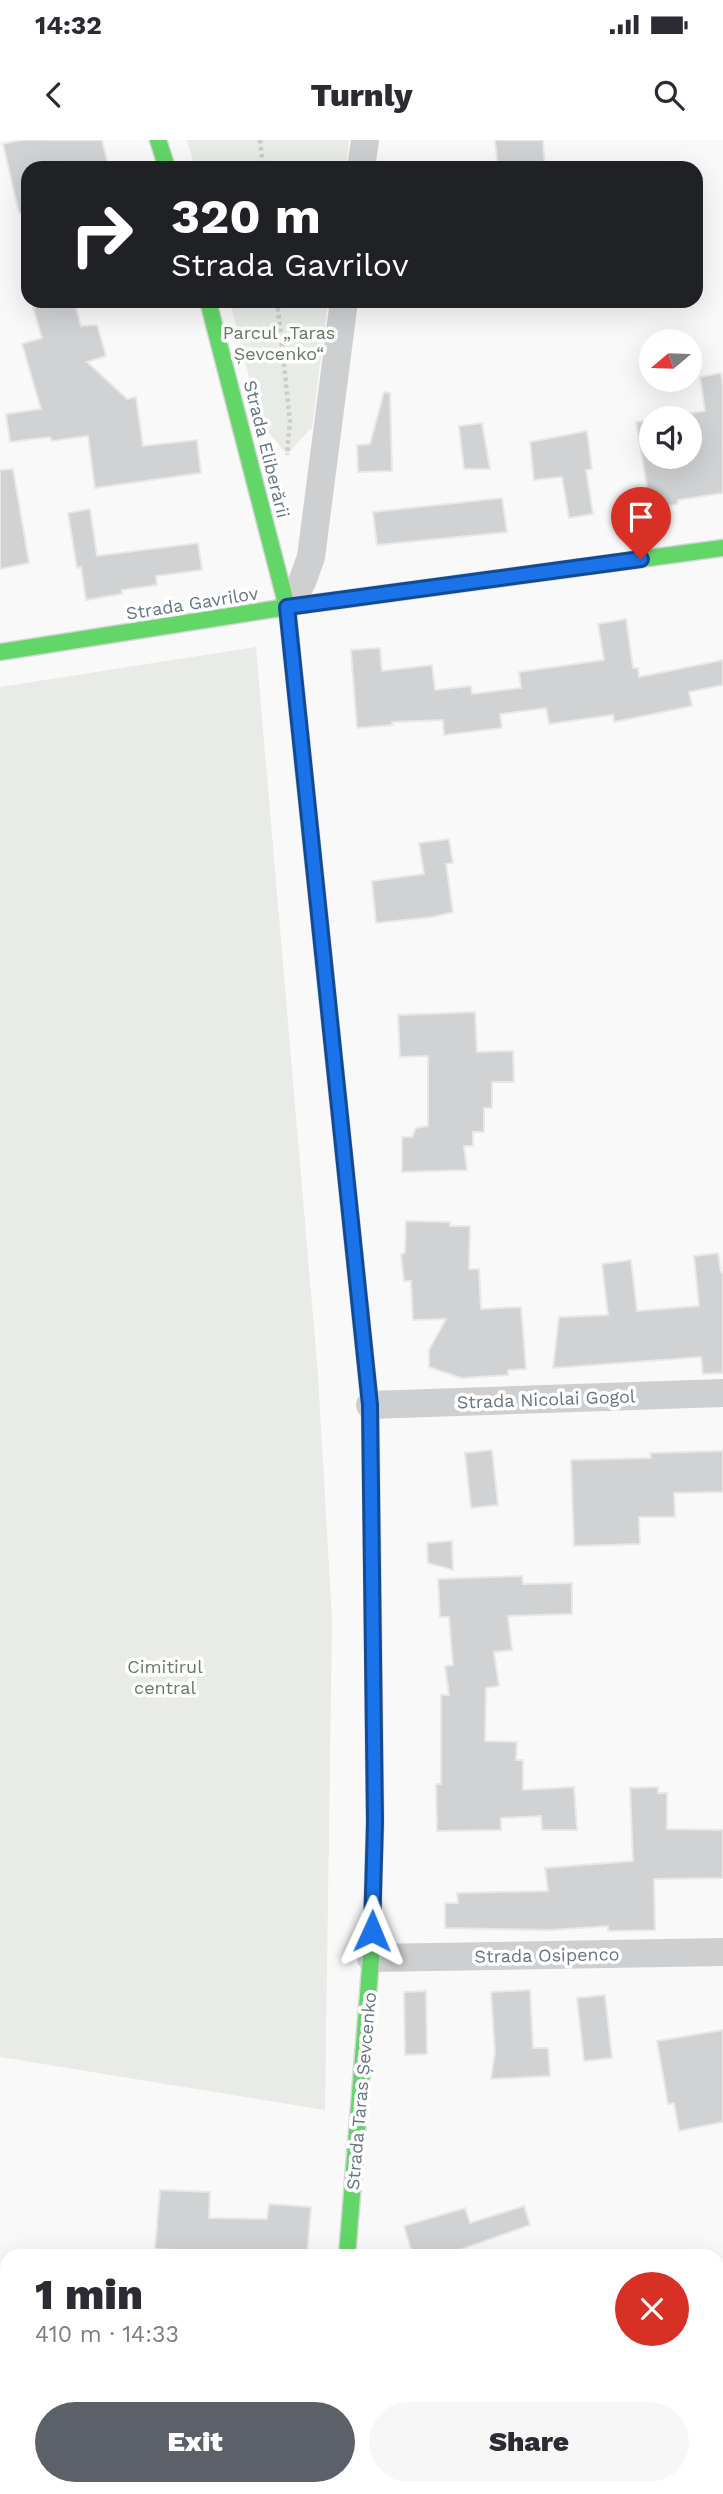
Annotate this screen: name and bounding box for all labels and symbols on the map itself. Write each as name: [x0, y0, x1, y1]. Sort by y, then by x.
park label: Parcul „Taras Șevcenko“: [223, 322, 335, 364]
north arrow: [639, 329, 702, 392]
street label: Strada Eliberării: [240, 378, 294, 520]
pin: [611, 487, 671, 559]
street label: Strada Gavrilov: [124, 582, 260, 624]
street label: Strada Nicolai Gogol: [456, 1385, 636, 1413]
park label: Cimitirul central: [127, 1656, 203, 1698]
position arrow: [335, 1894, 409, 1968]
street label: Strada Osipenco: [474, 1943, 620, 1967]
street label: Strada Taras Șevcenko: [342, 1991, 380, 2191]

